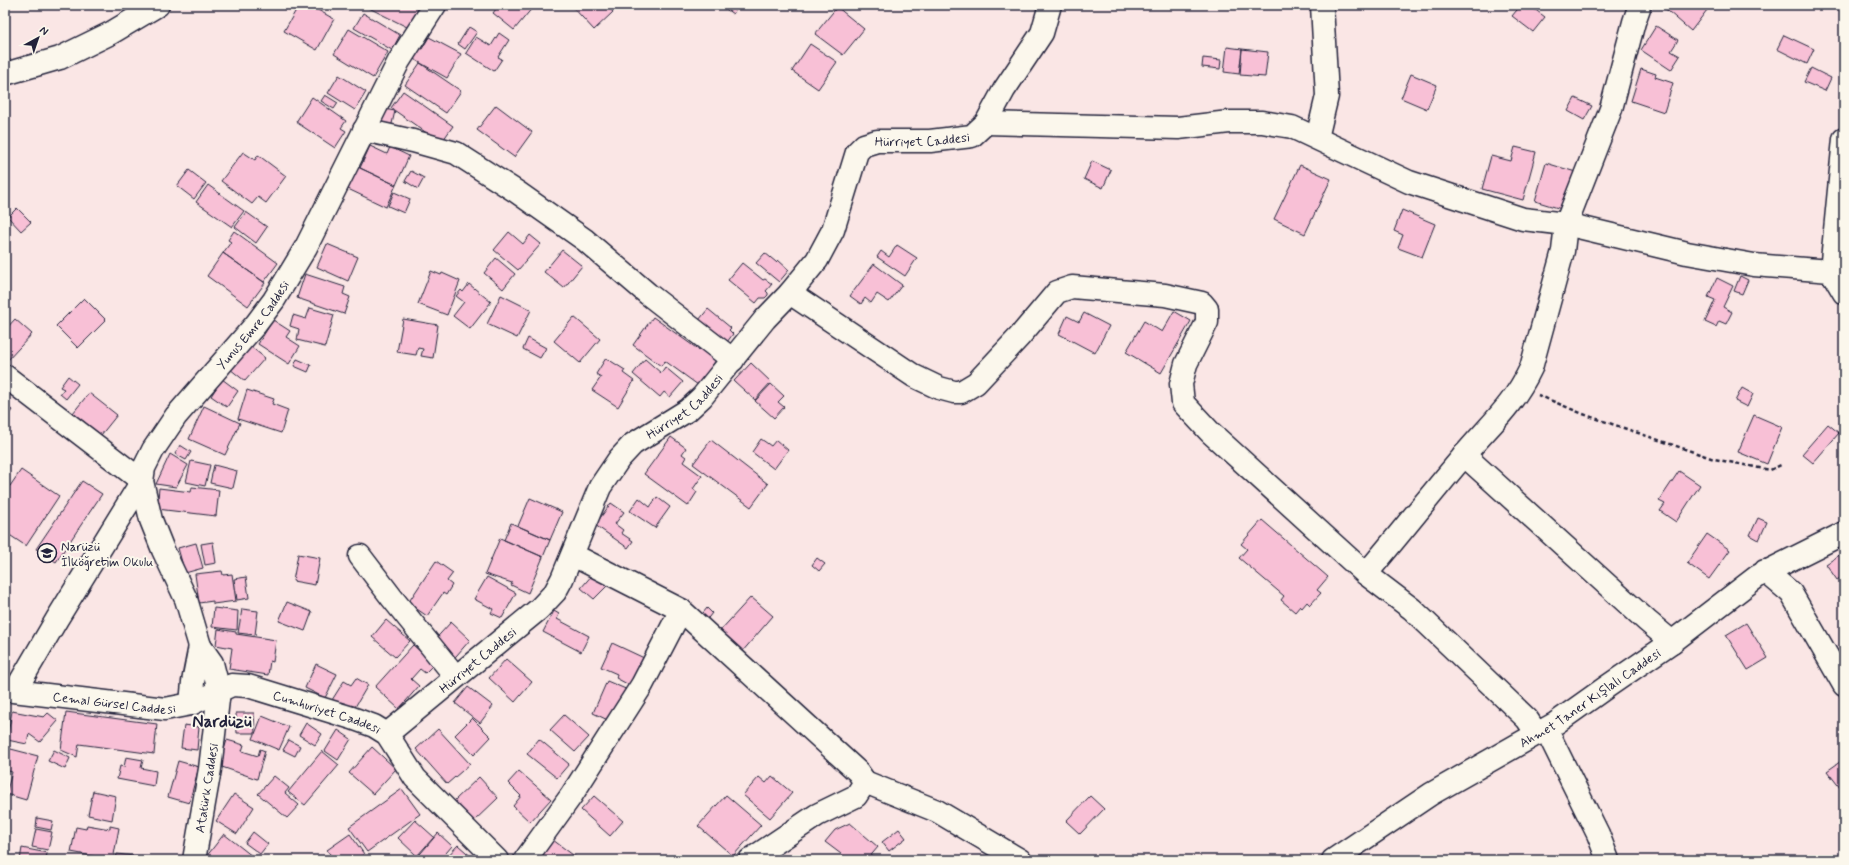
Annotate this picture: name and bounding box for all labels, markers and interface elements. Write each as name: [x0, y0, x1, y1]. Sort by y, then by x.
north arrow: [18, 18, 58, 58]
text: N: [36, 23, 51, 39]
street label: Hürriyet Caddesi: [875, 129, 971, 151]
street label: Yunus Emre Caddesi: [213, 278, 294, 374]
street label: Hürriyet Caddesi: [643, 371, 727, 444]
place label: Narüzü İlköğretim Okulu: [61, 539, 153, 571]
school or university icon: Narüzü İlköğretim Okulu: [36, 542, 58, 564]
street label: Hürriyet Caddesi: [436, 624, 520, 698]
street label: Ahmet Taner Kışlalı Caddesi: [1517, 645, 1665, 752]
street label: Cumhuriyet Caddesi: [271, 687, 384, 738]
street label: Cemal Gürsel Caddesi: [52, 689, 177, 719]
district label: Nardüzü: [192, 711, 252, 733]
street label: Atatürk Caddesi: [192, 742, 223, 834]

